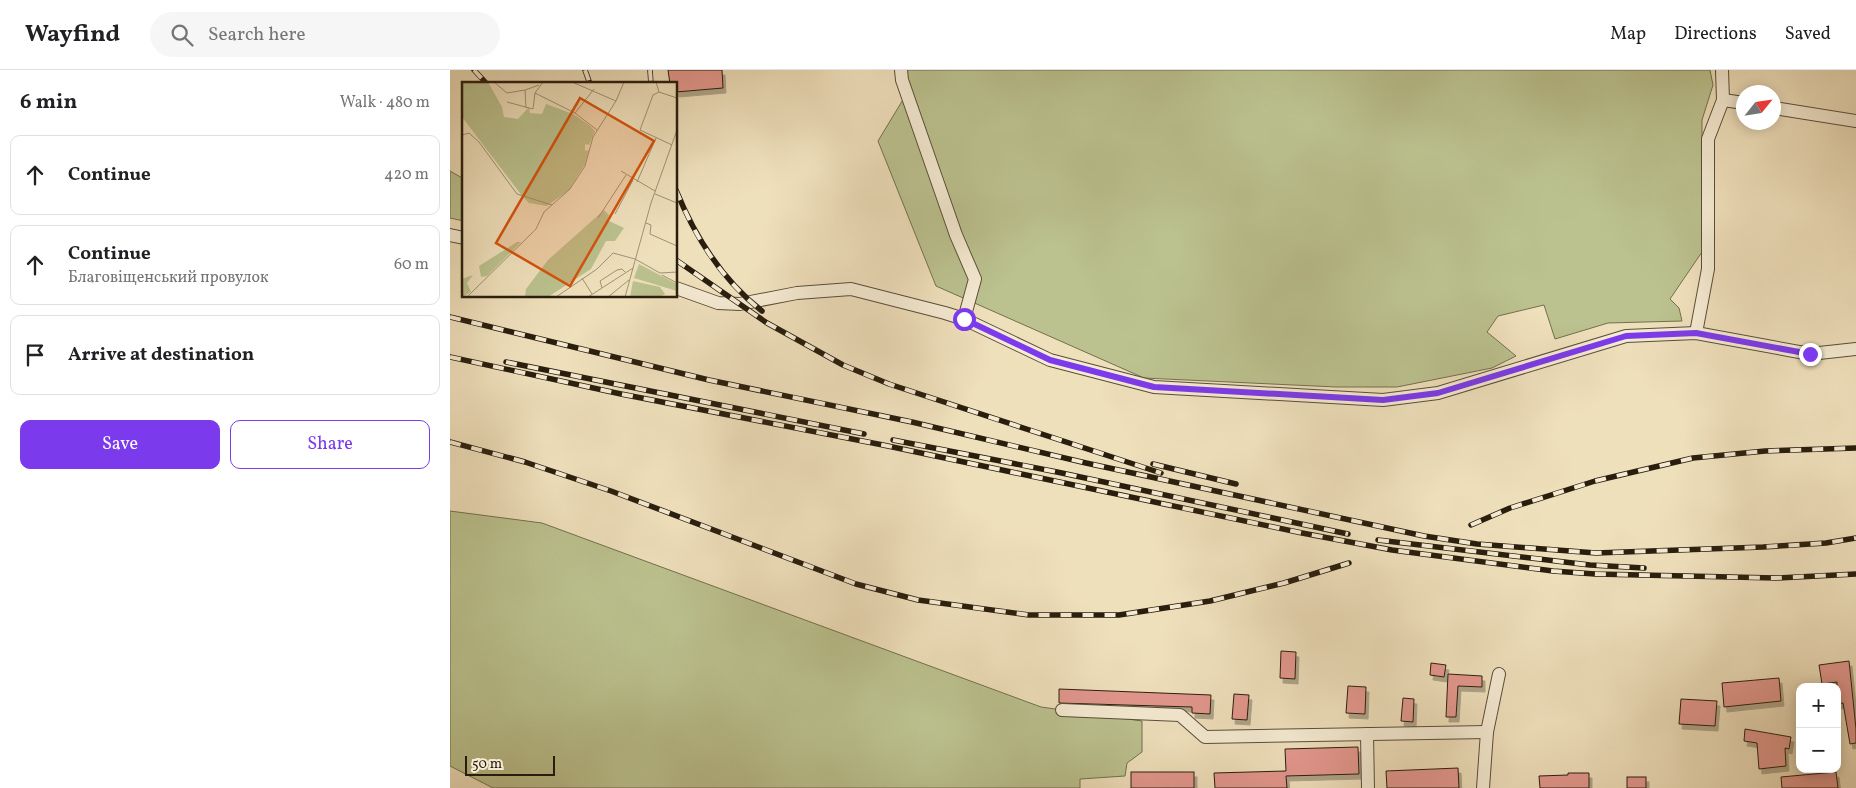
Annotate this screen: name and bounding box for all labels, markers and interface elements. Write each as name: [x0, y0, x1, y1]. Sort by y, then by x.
search box: [150, 12, 500, 57]
text: Wayfind: [25, 18, 120, 52]
icon: search: [168, 21, 196, 49]
text: Search here: [208, 22, 305, 48]
text: Map: [1610, 22, 1646, 47]
text: Directions: [1674, 22, 1757, 47]
text: Saved: [1785, 22, 1831, 47]
inset map: [462, 82, 678, 298]
north arrow: [1736, 85, 1781, 130]
text: 6 min: [20, 88, 77, 117]
text: Walk · 480 m: [340, 92, 430, 114]
icon: ahead: [21, 161, 49, 189]
text: Continue: [68, 162, 151, 188]
text: 420 m: [384, 164, 429, 186]
text: Continue: [68, 241, 151, 267]
icon: ahead: [21, 251, 49, 279]
text: 60 m: [394, 254, 429, 276]
text: Благовіщенський провулок: [68, 267, 269, 289]
route start: [953, 308, 976, 331]
icon: arrive: [21, 341, 49, 369]
text: Arrive at destination: [68, 342, 254, 368]
route end: [1799, 343, 1822, 366]
button: Save: [20, 420, 220, 469]
button: Share: [230, 420, 430, 469]
map controls: [1796, 683, 1841, 773]
button: +: [1796, 683, 1841, 728]
button: −: [1796, 728, 1841, 773]
scale bar: [465, 753, 555, 776]
text: 50 m: [472, 755, 502, 774]

